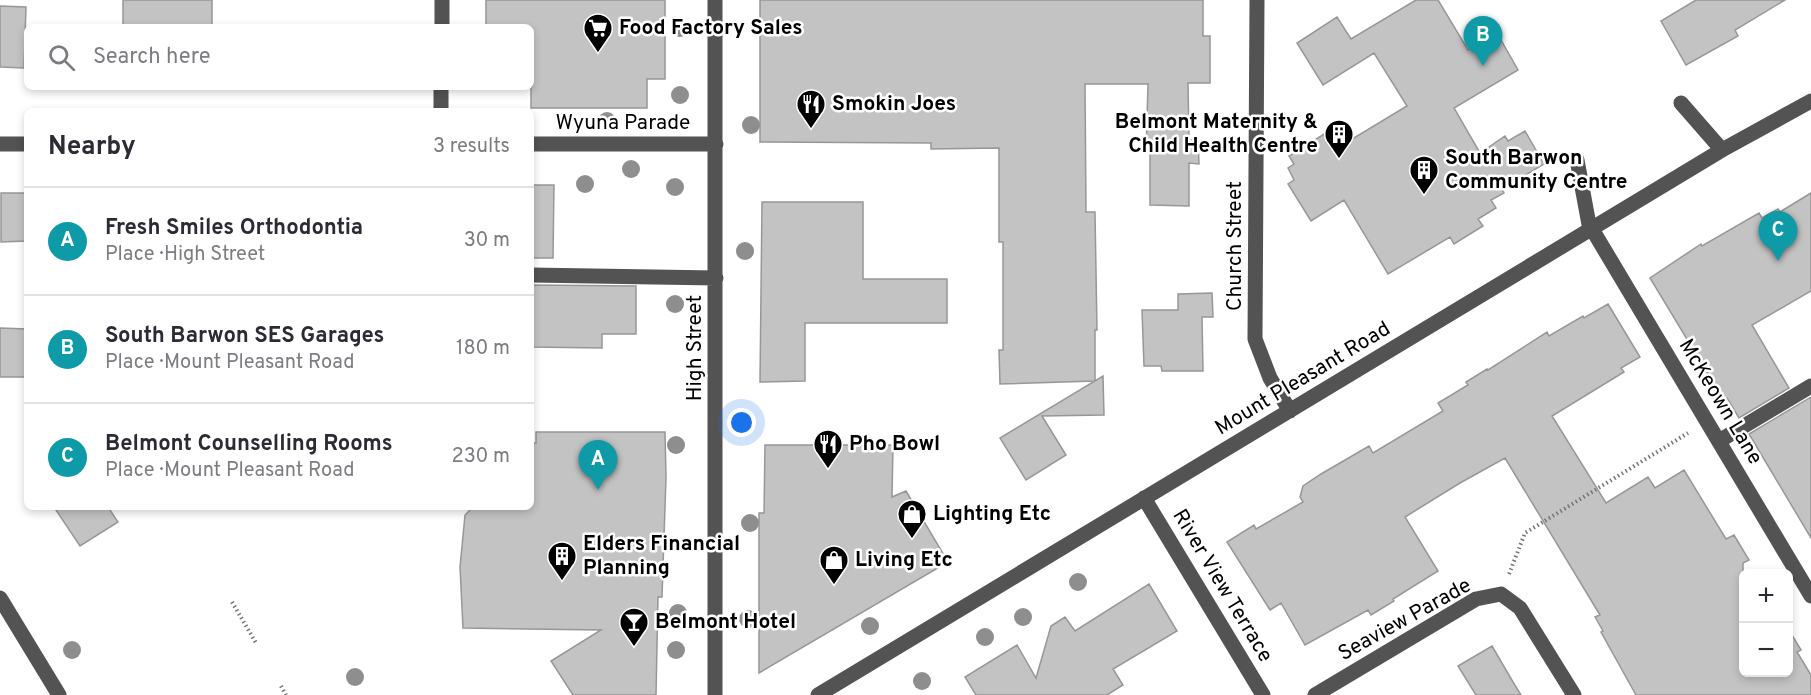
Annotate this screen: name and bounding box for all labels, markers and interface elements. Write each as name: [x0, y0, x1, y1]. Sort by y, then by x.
supermarket icon: Food Factory Sales: [582, 12, 614, 54]
place label: Food Factory Sales: [619, 15, 803, 42]
pin: B: [1464, 16, 1502, 66]
search box: [24, 24, 534, 90]
icon: search: [45, 41, 78, 74]
text: Search here: [93, 44, 211, 71]
restaurant icon: Smokin Joes: [795, 88, 827, 130]
place label: Smokin Joes: [832, 91, 956, 118]
place label: Belmont Maternity & Child Health Centre: [1115, 109, 1318, 160]
street label: Wyuna Parade: [556, 110, 690, 137]
building icon: Belmont Maternity & Child Health Centre: [1323, 118, 1355, 160]
text: Nearby: [48, 131, 136, 164]
text: 3 results: [433, 134, 510, 160]
place label: South Barwon Community Centre: [1445, 145, 1627, 196]
building icon: South Barwon Community Centre: [1408, 154, 1440, 196]
street label: Church Street: [1222, 181, 1249, 311]
pin: C: [1758, 212, 1798, 261]
text: Fresh Smiles Orthodontia: [105, 215, 363, 242]
text: A: [60, 228, 75, 254]
text: 30 m: [464, 228, 510, 254]
text: Place · High Street: [105, 242, 265, 268]
street label: High Street: [682, 295, 709, 401]
street label: Mount Pleasant Road: [1210, 316, 1396, 442]
text: South Barwon SES Garages: [105, 323, 384, 350]
street label: McKeown Lane: [1672, 334, 1768, 470]
text: B: [61, 336, 74, 362]
text: 180 m: [456, 336, 510, 362]
text: Place · Mount Pleasant Road: [105, 350, 354, 376]
your location: [727, 408, 756, 437]
restaurant icon: Pho Bowl: [812, 428, 844, 470]
text: Belmont Counselling Rooms: [105, 431, 393, 458]
place label: Pho Bowl: [849, 431, 940, 458]
pin: A: [578, 440, 618, 490]
text: C: [61, 444, 74, 470]
text: 230 m: [451, 444, 510, 470]
text: Place · Mount Pleasant Road: [105, 458, 354, 484]
shop icon: Lighting Etc: [896, 498, 928, 540]
place label: Lighting Etc: [933, 501, 1051, 528]
street label: River View Terrace: [1166, 504, 1278, 668]
place label: Elders Financial Planning: [583, 531, 740, 582]
building icon: Elders Financial Planning: [546, 540, 578, 582]
shop icon: Living Etc: [818, 544, 850, 586]
place label: Living Etc: [855, 547, 953, 574]
map controls: [1739, 569, 1793, 677]
button: +: [1739, 569, 1793, 623]
street label: Seaview Parade: [1334, 572, 1476, 668]
bar icon: Belmont Hotel: [618, 606, 650, 648]
place label: Belmont Hotel: [655, 609, 796, 636]
button: −: [1739, 623, 1793, 677]

